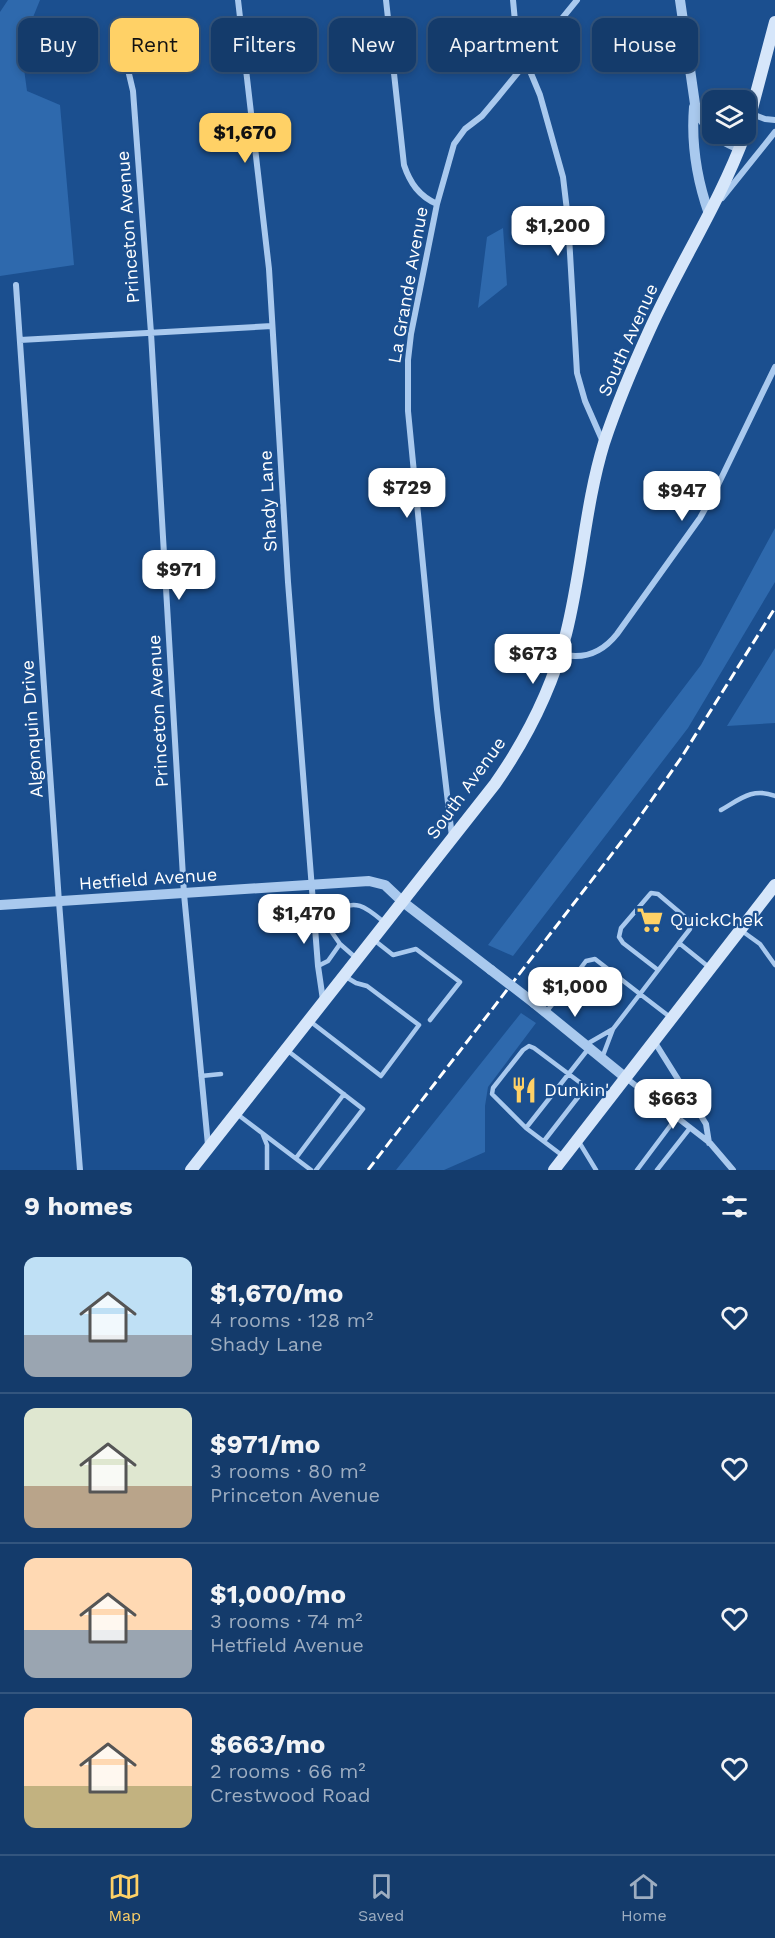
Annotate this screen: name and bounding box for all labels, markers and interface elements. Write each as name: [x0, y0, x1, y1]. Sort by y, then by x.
chip: Buy: [18, 18, 98, 72]
chip: Rent: [110, 18, 199, 72]
chip: Filters: [211, 18, 317, 72]
chip: New: [329, 18, 416, 72]
chip: Apartment: [428, 18, 580, 72]
chip: House: [592, 18, 698, 72]
map controls: [702, 90, 756, 144]
button: layers: [702, 90, 756, 144]
pin: $1,670: [196, 113, 294, 164]
text: $1,670: [213, 120, 277, 144]
street label: Princeton Avenue: [112, 150, 143, 304]
street label: La Grande Avenue: [383, 205, 432, 365]
pin: $1,200: [509, 206, 607, 257]
text: $1,200: [526, 213, 590, 237]
street label: South Avenue: [593, 280, 662, 399]
street label: Shady Lane: [254, 450, 281, 552]
pin: $729: [371, 468, 443, 519]
pin: $947: [646, 471, 718, 522]
text: $729: [382, 475, 432, 499]
text: $947: [657, 478, 707, 502]
pin: $971: [143, 550, 215, 601]
text: $971: [156, 557, 202, 581]
street label: Princeton Avenue: [143, 634, 172, 788]
pin: $673: [497, 634, 569, 685]
text: $673: [509, 641, 557, 665]
street label: Algonquin Drive: [16, 659, 47, 799]
street label: South Avenue: [421, 733, 510, 843]
street label: Hetfield Avenue: [78, 863, 218, 894]
pin: $1,470: [255, 894, 353, 945]
text: $1,470: [272, 901, 336, 925]
supermarket icon: QuickChek: [635, 905, 665, 935]
place label: QuickChek: [670, 909, 763, 930]
pin: $1,000: [526, 967, 624, 1018]
text: $1,000: [542, 974, 608, 998]
restaurant icon: Dunkin': [509, 1075, 539, 1105]
place label: Dunkin': [544, 1079, 609, 1100]
pin: $663: [637, 1079, 709, 1130]
text: $663: [648, 1086, 698, 1110]
icon: filters: [718, 1190, 751, 1223]
text: 9 homes: [24, 1191, 133, 1221]
text: $1,670/mo: [210, 1278, 343, 1308]
icon: home: [72, 1281, 144, 1353]
icon: heart: [718, 1301, 751, 1334]
text: 4 rooms · 128 m²: [210, 1308, 373, 1332]
text: Shady Lane: [210, 1332, 323, 1356]
text: $971/mo: [210, 1429, 320, 1459]
icon: home: [72, 1432, 144, 1504]
icon: heart: [718, 1452, 751, 1485]
text: 3 rooms · 80 m²: [210, 1459, 366, 1483]
text: Princeton Avenue: [210, 1483, 380, 1507]
text: $1,000/mo: [210, 1579, 346, 1609]
icon: home: [72, 1582, 144, 1654]
icon: heart: [718, 1602, 751, 1635]
text: 3 rooms · 74 m²: [210, 1609, 363, 1633]
text: Hetfield Avenue: [210, 1633, 364, 1657]
text: $663/mo: [210, 1729, 325, 1759]
icon: home: [72, 1732, 144, 1804]
icon: heart: [718, 1752, 751, 1785]
text: 2 rooms · 66 m²: [210, 1759, 366, 1783]
text: Crestwood Road: [210, 1783, 371, 1807]
tab: Map: [108, 1870, 141, 1925]
tab: Saved: [358, 1870, 404, 1925]
tab: Home: [621, 1870, 667, 1925]

